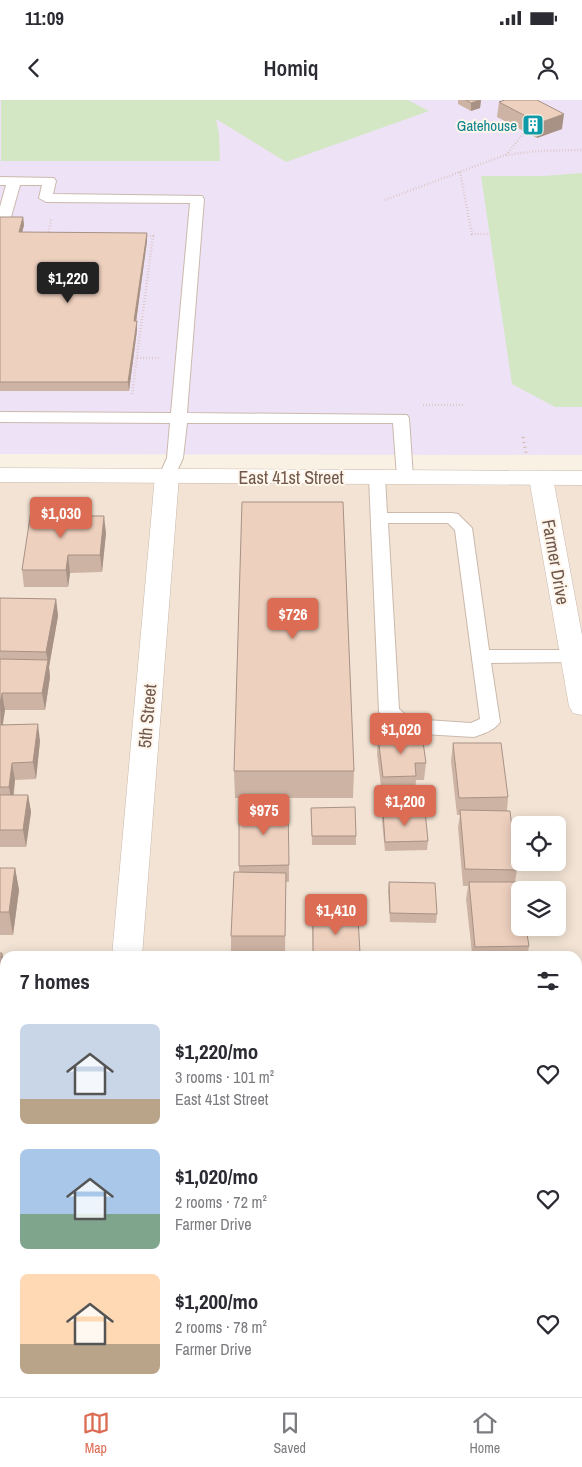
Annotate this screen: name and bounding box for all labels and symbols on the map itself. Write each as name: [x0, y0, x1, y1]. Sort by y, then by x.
building icon: Gatehouse: [521, 113, 545, 137]
place label: Gatehouse: [457, 115, 517, 136]
pin: $1,220: [27, 262, 109, 304]
street label: East 41st Street: [238, 465, 344, 490]
pin: $1,030: [20, 496, 102, 539]
street label: Farmer Drive: [536, 517, 576, 607]
pin: $726: [263, 598, 323, 640]
street label: 5th Street: [132, 683, 162, 749]
pin: $1,020: [360, 712, 442, 755]
pin: $1,200: [364, 784, 446, 827]
pin: $975: [234, 794, 294, 836]
pin: $1,410: [295, 894, 377, 936]

